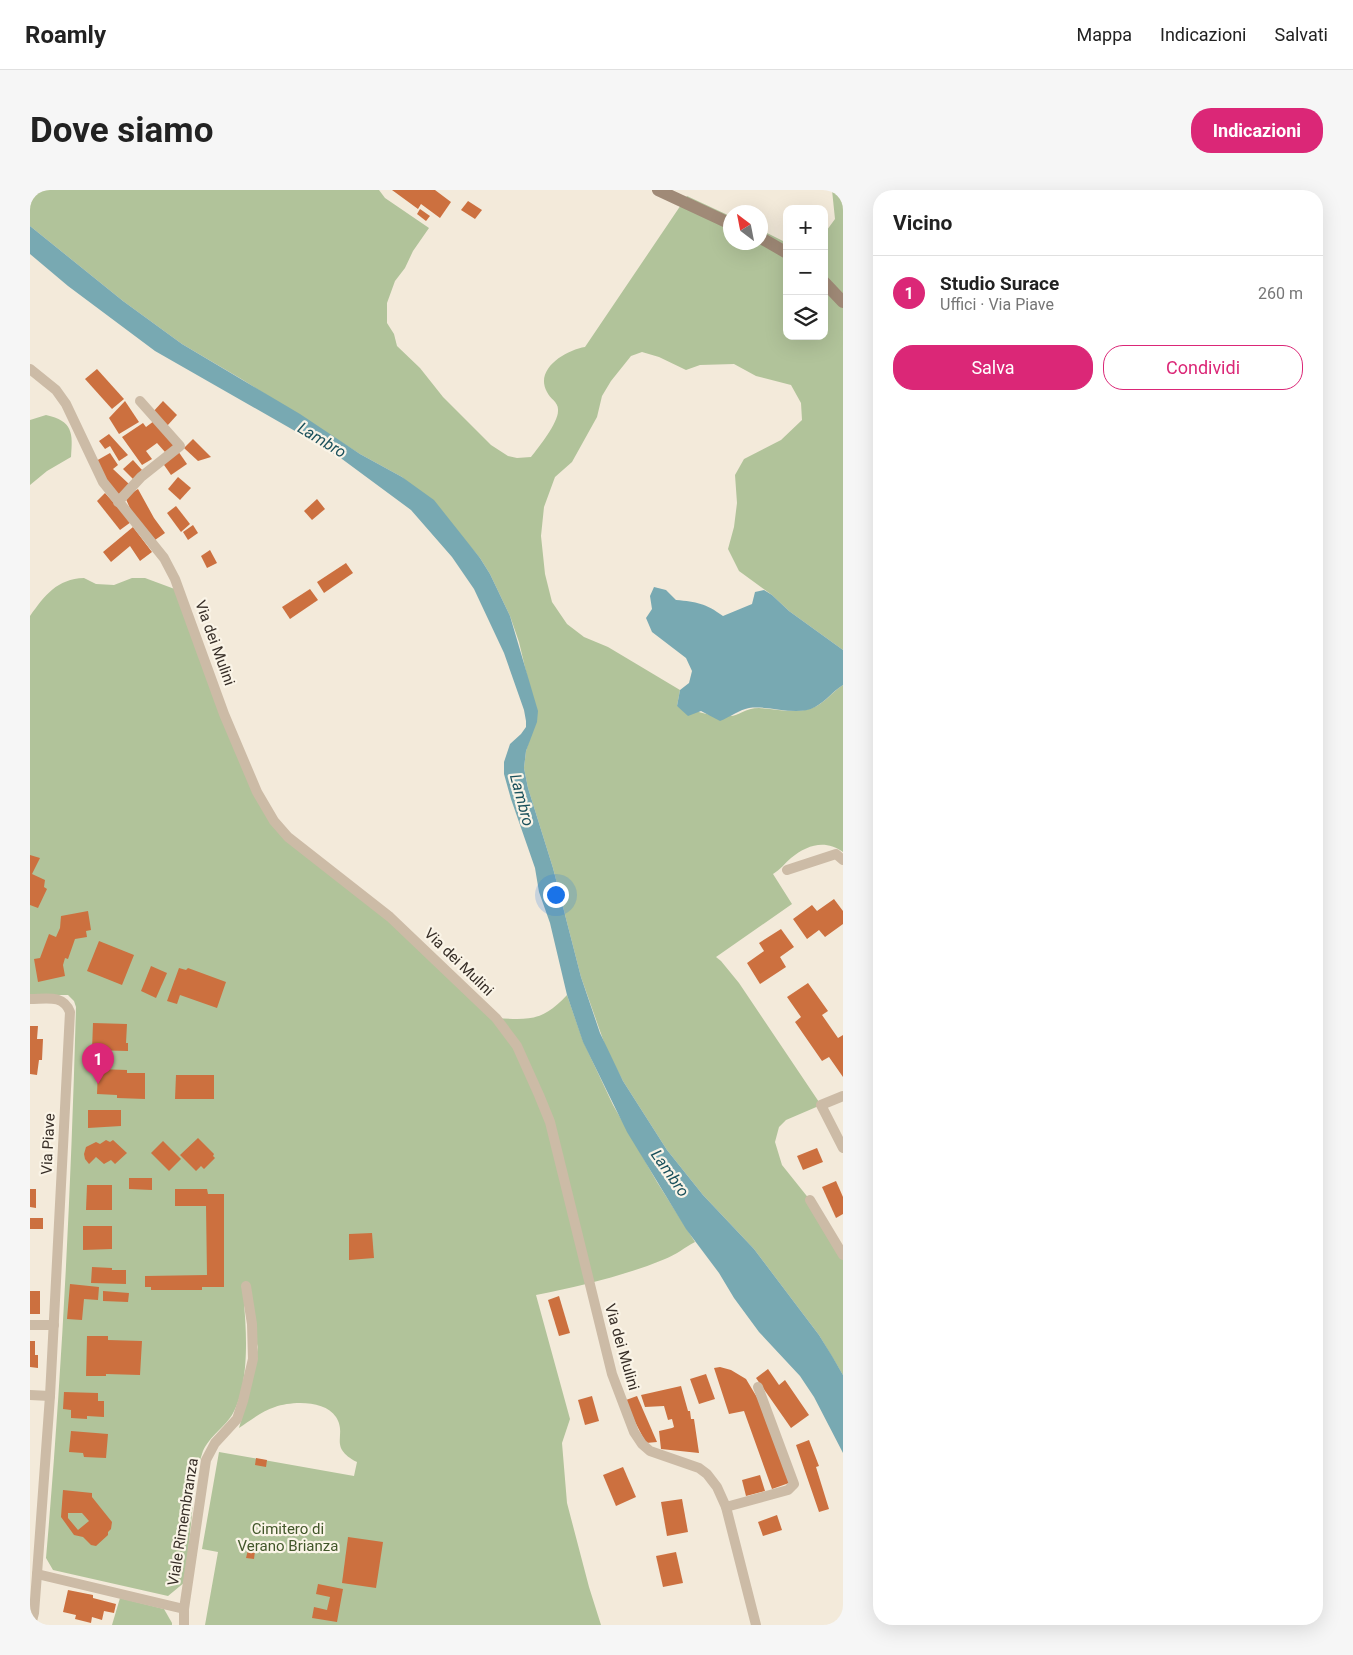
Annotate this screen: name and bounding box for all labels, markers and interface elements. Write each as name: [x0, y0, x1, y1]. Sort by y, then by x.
text: Roamly: [25, 21, 106, 49]
text: Mappa: [1077, 24, 1132, 45]
text: Indicazioni: [1160, 24, 1247, 45]
text: Salvati: [1275, 24, 1328, 45]
button: Indicazioni: [1191, 108, 1323, 153]
text: Dove siamo: [30, 110, 213, 151]
north arrow: [723, 205, 768, 250]
map controls: [783, 205, 828, 340]
button: +: [783, 205, 828, 250]
text: Vicino: [893, 211, 952, 235]
button: −: [783, 250, 828, 295]
text: Studio Surace: [940, 272, 1059, 295]
text: 1: [904, 284, 914, 303]
text: 260 m: [1258, 284, 1303, 303]
button: layers: [783, 295, 828, 340]
text: Uffici · Via Piave: [940, 295, 1054, 314]
button: Salva: [893, 345, 1093, 390]
button: Condividi: [1103, 345, 1303, 390]
water label: Lambro: [294, 418, 350, 462]
street label: Via dei Mulini: [191, 598, 239, 688]
water label: Lambro: [506, 772, 538, 828]
your location: [543, 882, 569, 908]
street label: Via dei Mulini: [421, 924, 497, 1000]
pin: 1: [82, 1043, 114, 1084]
street label: Via Piave: [37, 1113, 59, 1175]
water label: Lambro: [647, 1146, 693, 1200]
street label: Via dei Mulini: [601, 1302, 643, 1392]
street label: Viale Rimembranza: [164, 1457, 202, 1587]
park label: Cimitero di Verano Brianza: [238, 1520, 338, 1555]

